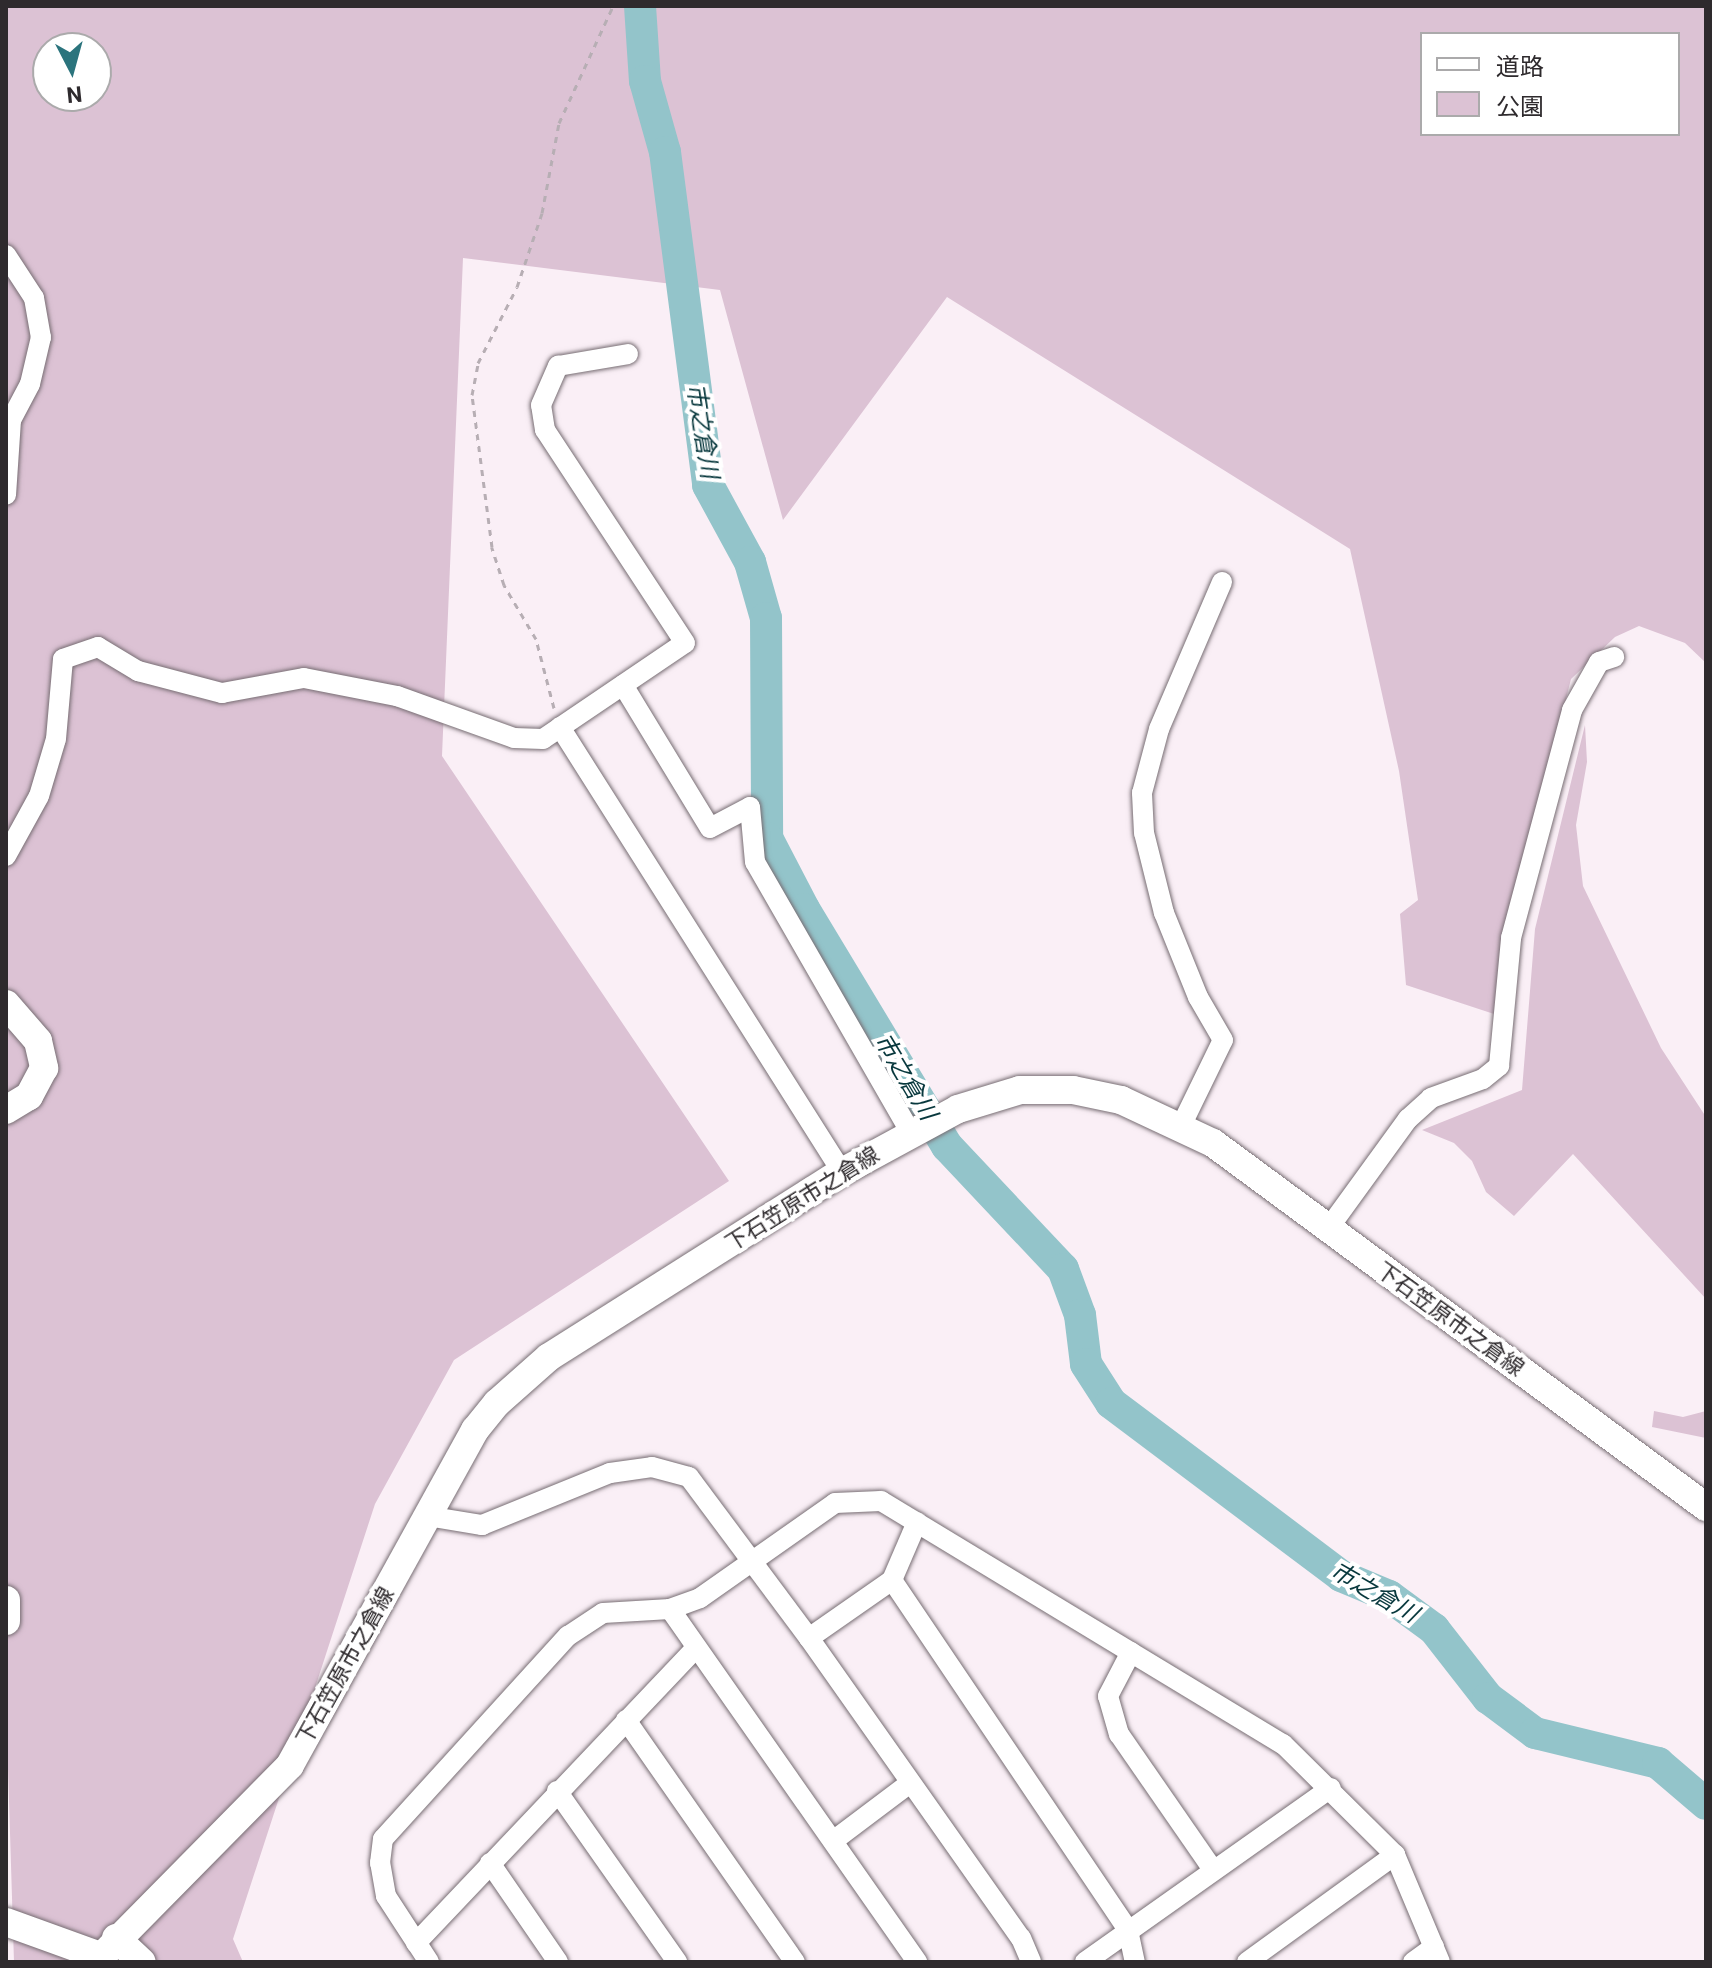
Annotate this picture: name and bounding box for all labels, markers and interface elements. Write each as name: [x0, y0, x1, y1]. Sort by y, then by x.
north arrow: [32, 32, 112, 112]
legend: [1420, 32, 1680, 136]
text: 道路: [1496, 53, 1544, 81]
text: N: [65, 81, 83, 108]
text: 公園: [1496, 93, 1544, 121]
water label: 市之倉川: [680, 381, 724, 481]
water label: 市之倉川: [868, 1028, 942, 1126]
street label: 下石笠原市之倉線: [720, 1141, 884, 1257]
street label: 下石笠原市之倉線: [1371, 1257, 1529, 1381]
water label: 市之倉川: [1325, 1557, 1423, 1629]
street label: 下石笠原市之倉線: [291, 1583, 399, 1749]

